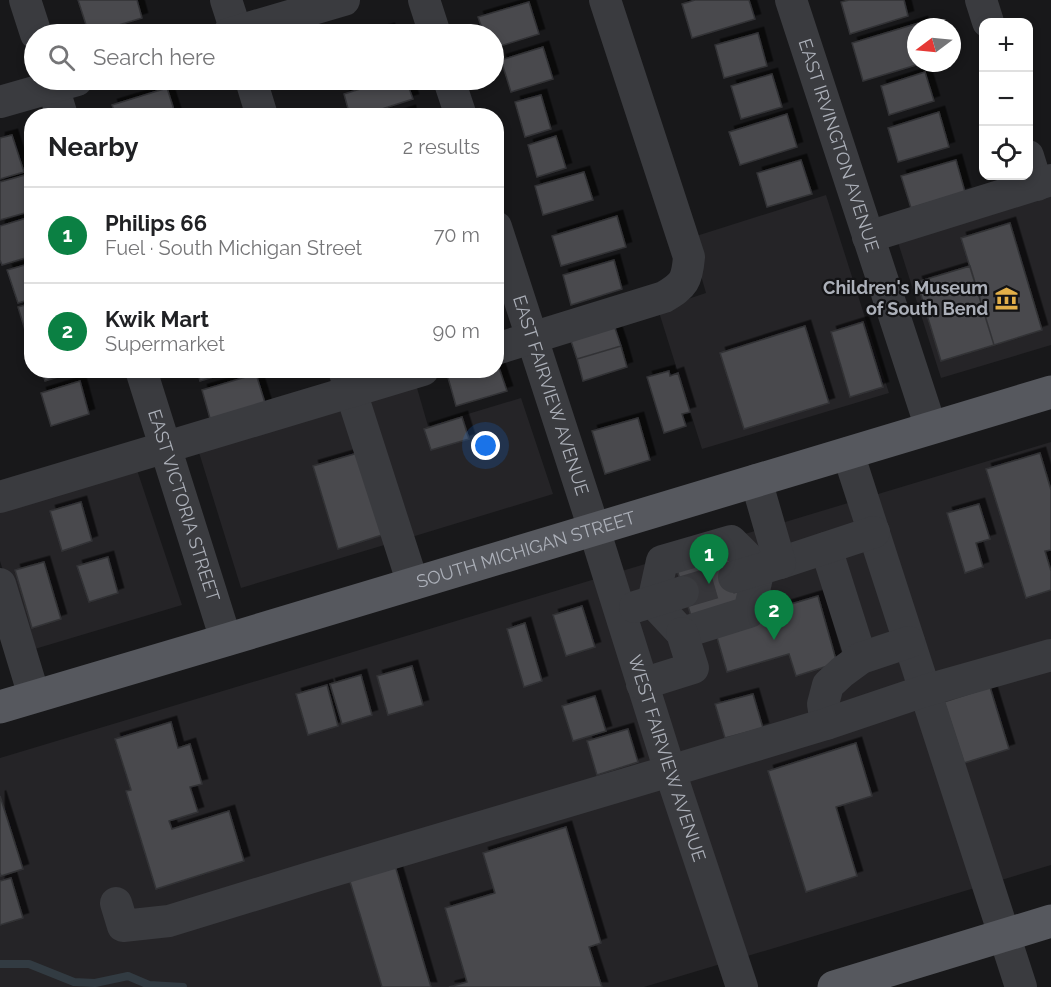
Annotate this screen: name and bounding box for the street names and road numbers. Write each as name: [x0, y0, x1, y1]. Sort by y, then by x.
street label: EAST IRVINGTON AVENUE: [794, 36, 884, 254]
street label: EAST FAIRVIEW AVENUE: [509, 292, 593, 498]
street label: EAST VICTORIA STREET: [144, 407, 224, 604]
street label: SOUTH MICHIGAN STREET: [414, 507, 638, 592]
street label: WEST FAIRVIEW AVENUE: [624, 652, 710, 864]

